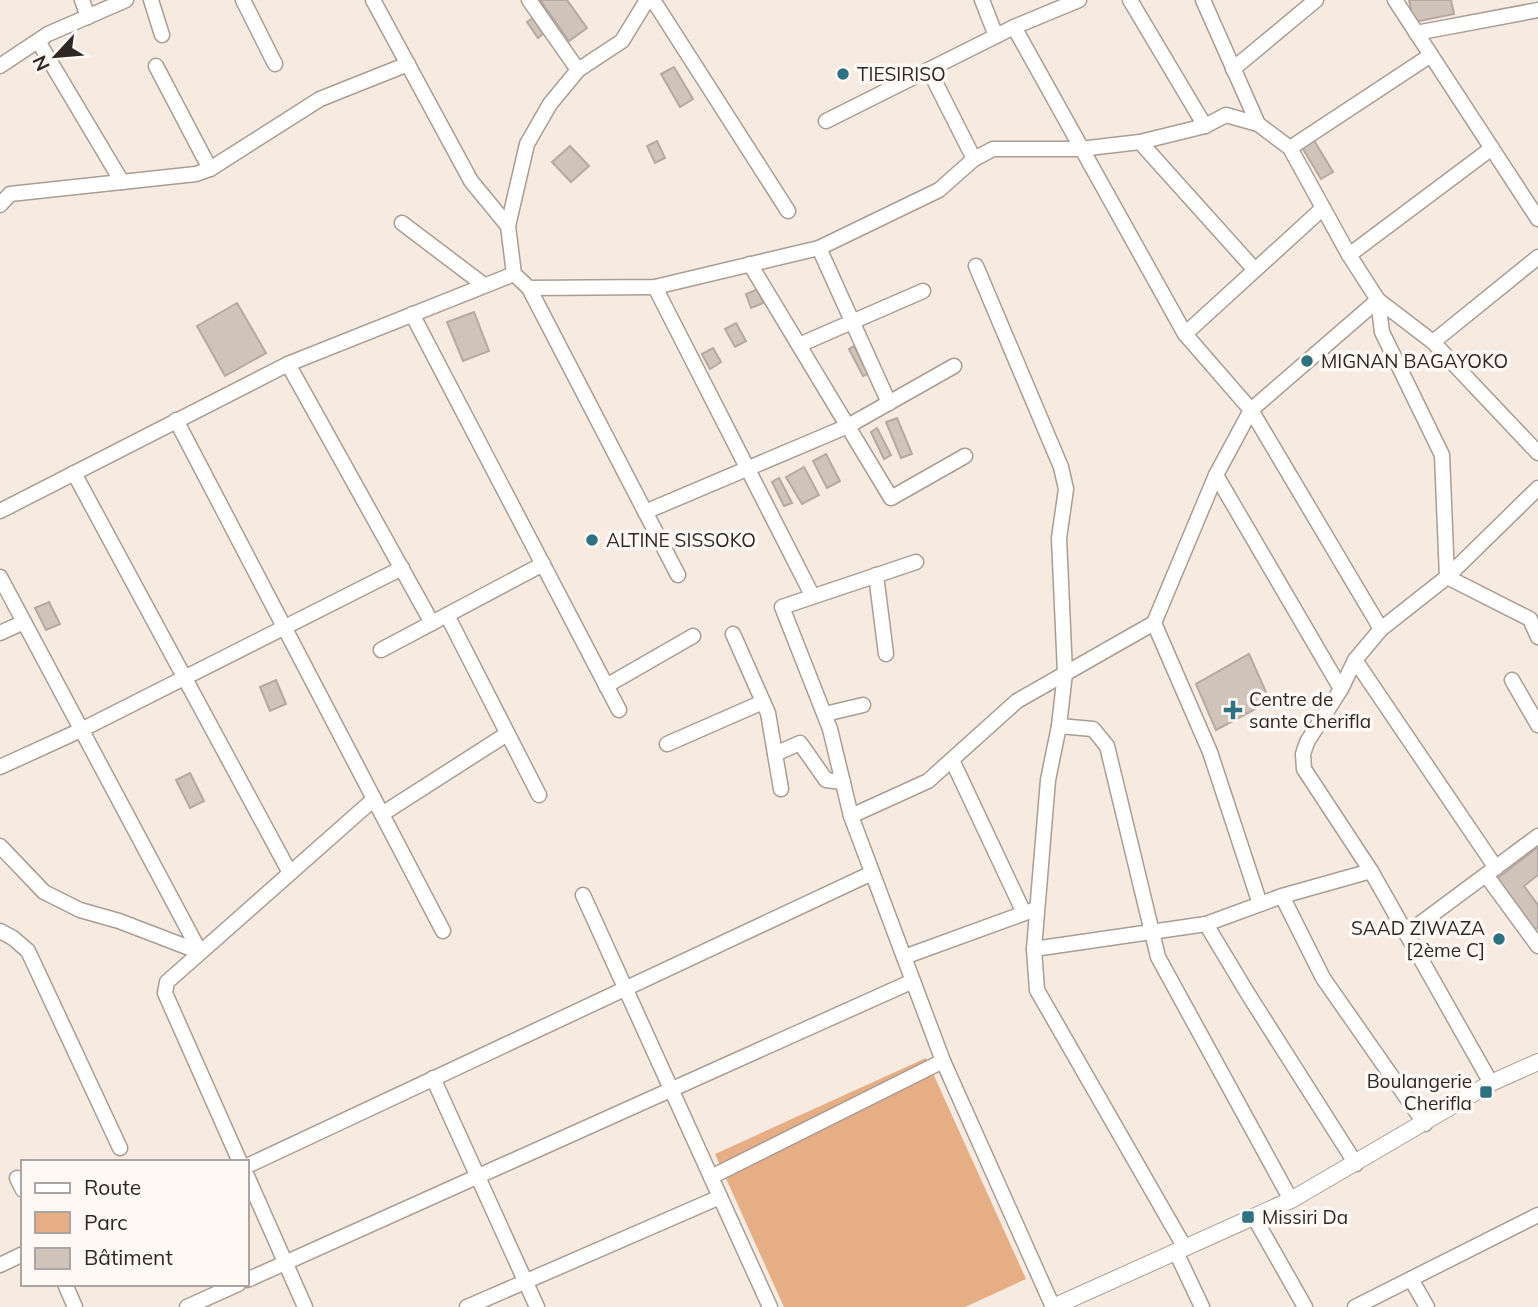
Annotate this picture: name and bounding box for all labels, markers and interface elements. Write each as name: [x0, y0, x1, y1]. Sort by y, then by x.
north arrow: [21, 21, 91, 91]
text: N: [27, 52, 55, 75]
place label: TIESIRISO: [857, 62, 946, 86]
marker: TIESIRISO: [835, 66, 851, 82]
place label: MIGNAN BAGAYOKO: [1321, 349, 1508, 373]
marker: MIGNAN BAGAYOKO: [1299, 353, 1315, 369]
place label: ALTINE SISSOKO: [606, 528, 756, 552]
marker: ALTINE SISSOKO: [584, 532, 600, 548]
place label: Centre de sante Cherifla: [1249, 687, 1371, 733]
marker: Centre de sante Cherifla: [1223, 700, 1243, 720]
place label: SAAD ZIWAZA [2ème C]: [1351, 916, 1485, 962]
marker: SAAD ZIWAZA [2ème C]: [1491, 931, 1507, 947]
place label: Boulangerie Cherifla: [1367, 1069, 1472, 1115]
marker: Boulangerie Cherifla: [1478, 1084, 1494, 1100]
legend: [21, 1160, 248, 1286]
text: Route: [84, 1174, 141, 1200]
place label: Missiri Da: [1262, 1205, 1348, 1229]
text: Parc: [84, 1209, 128, 1235]
marker: Missiri Da: [1240, 1209, 1256, 1225]
text: Bâtiment: [84, 1244, 173, 1270]

